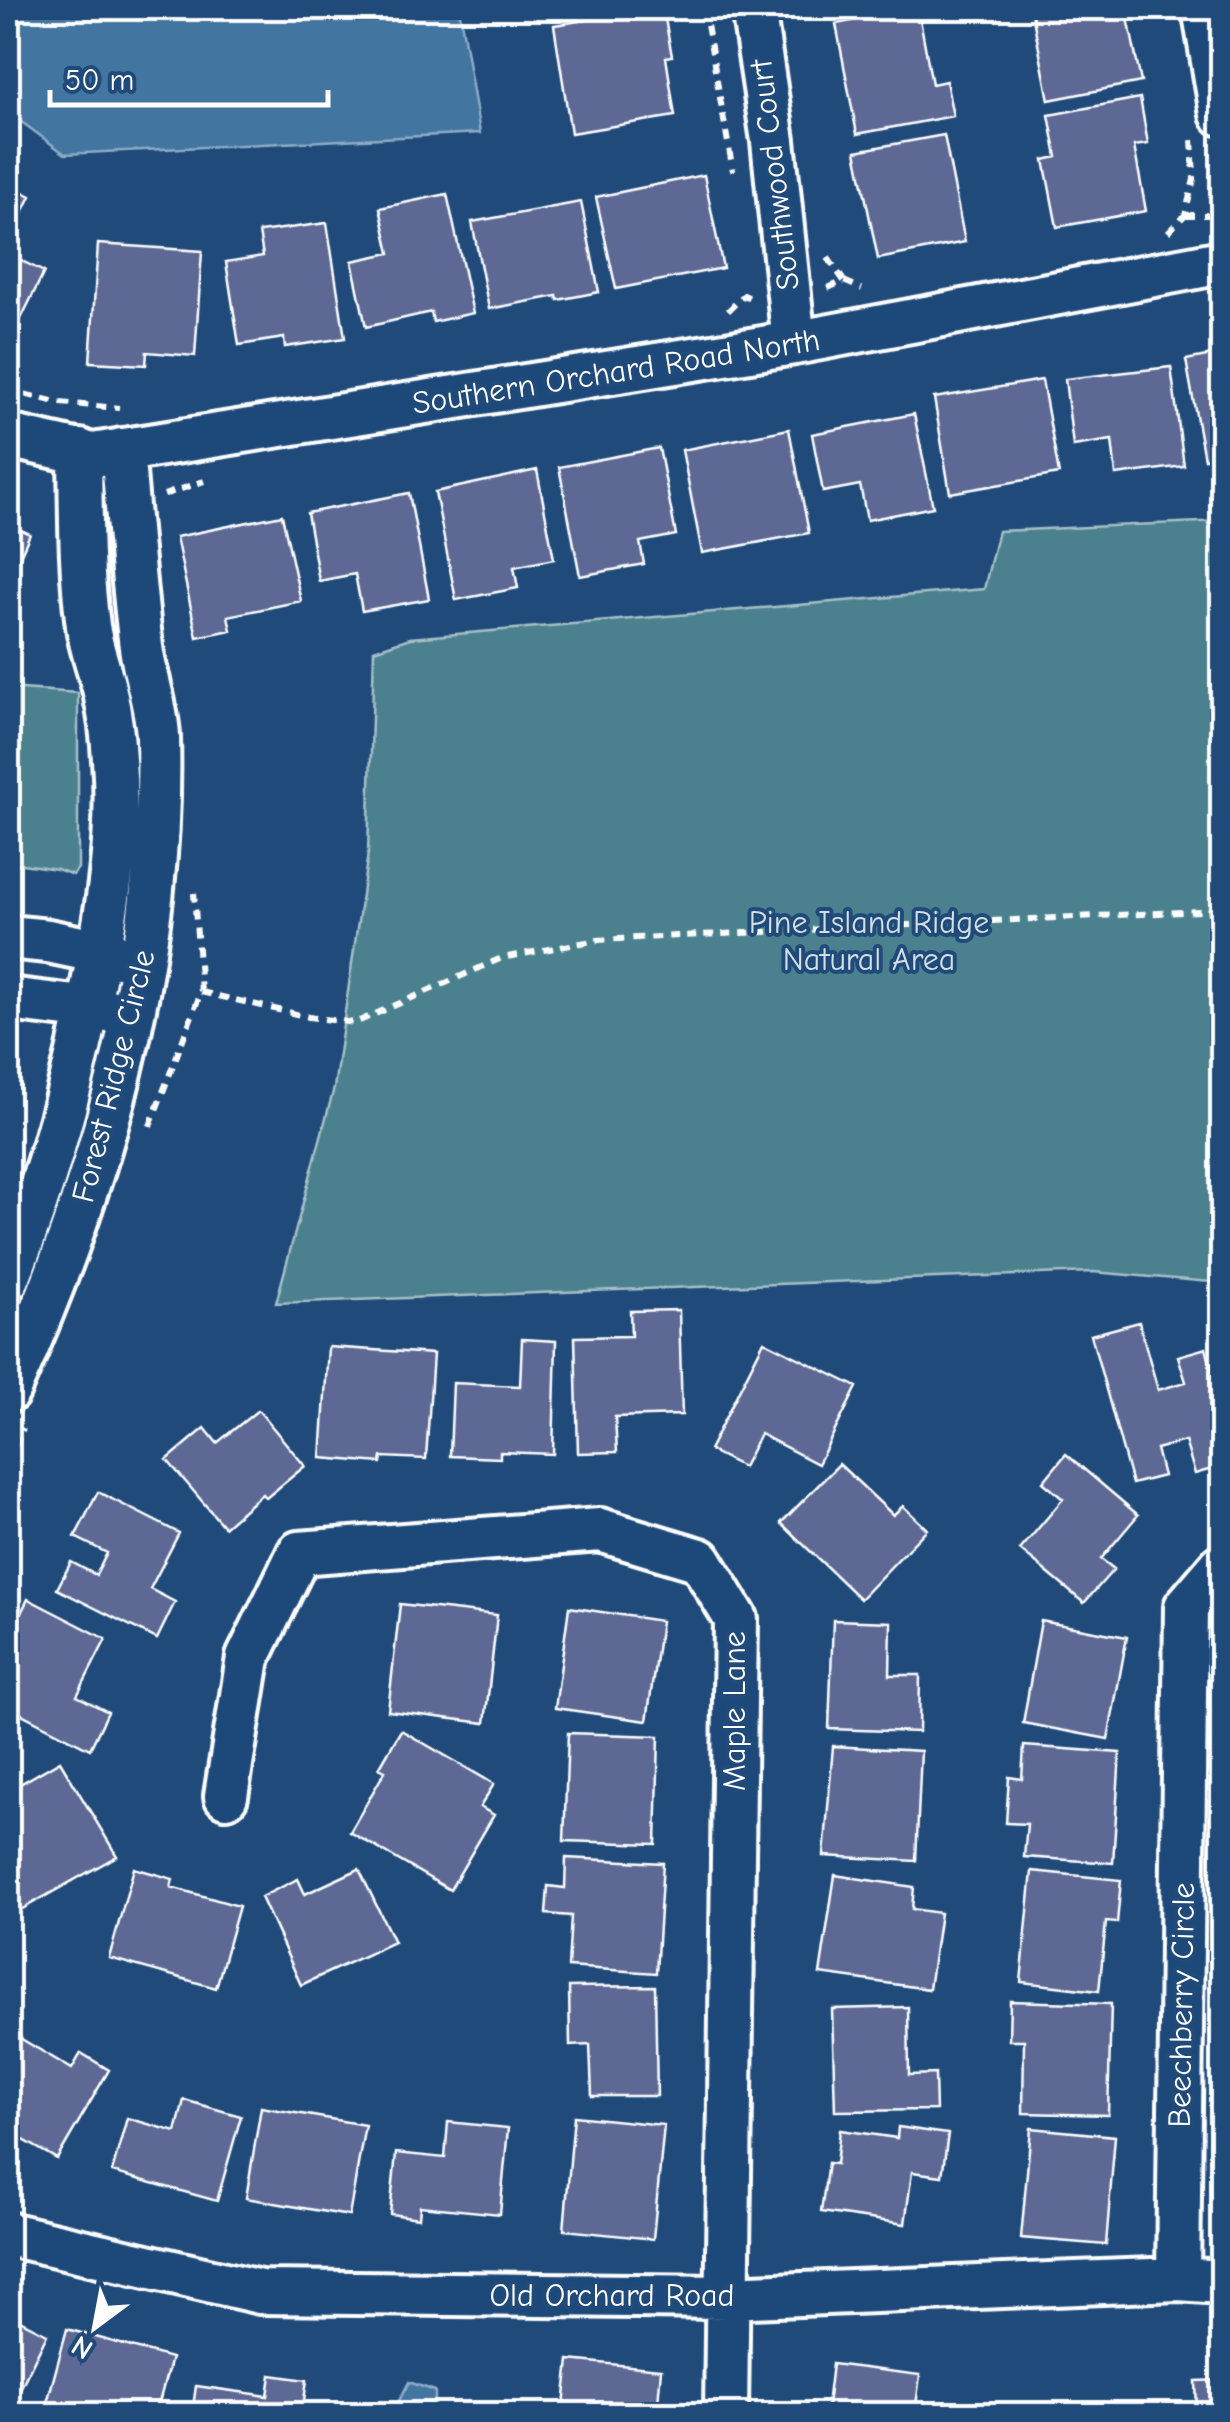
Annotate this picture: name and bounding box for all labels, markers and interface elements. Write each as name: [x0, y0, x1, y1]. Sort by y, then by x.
scale bar: [50, 45, 328, 107]
street label: Southwood Court: [742, 57, 807, 292]
text: 50 m: [65, 63, 134, 98]
street label: Southern Orchard Road North: [410, 321, 822, 422]
park label: Pine Island Ridge Natural Area: [749, 904, 989, 978]
street label: Forest Ridge Circle: [64, 946, 163, 1206]
street label: Maple Lane: [716, 1631, 753, 1791]
street label: Beechberry Circle: [1161, 1882, 1202, 2128]
north arrow: [45, 2277, 145, 2377]
street label: Old Orchard Road: [489, 2277, 735, 2314]
text: N: [66, 2329, 99, 2366]

